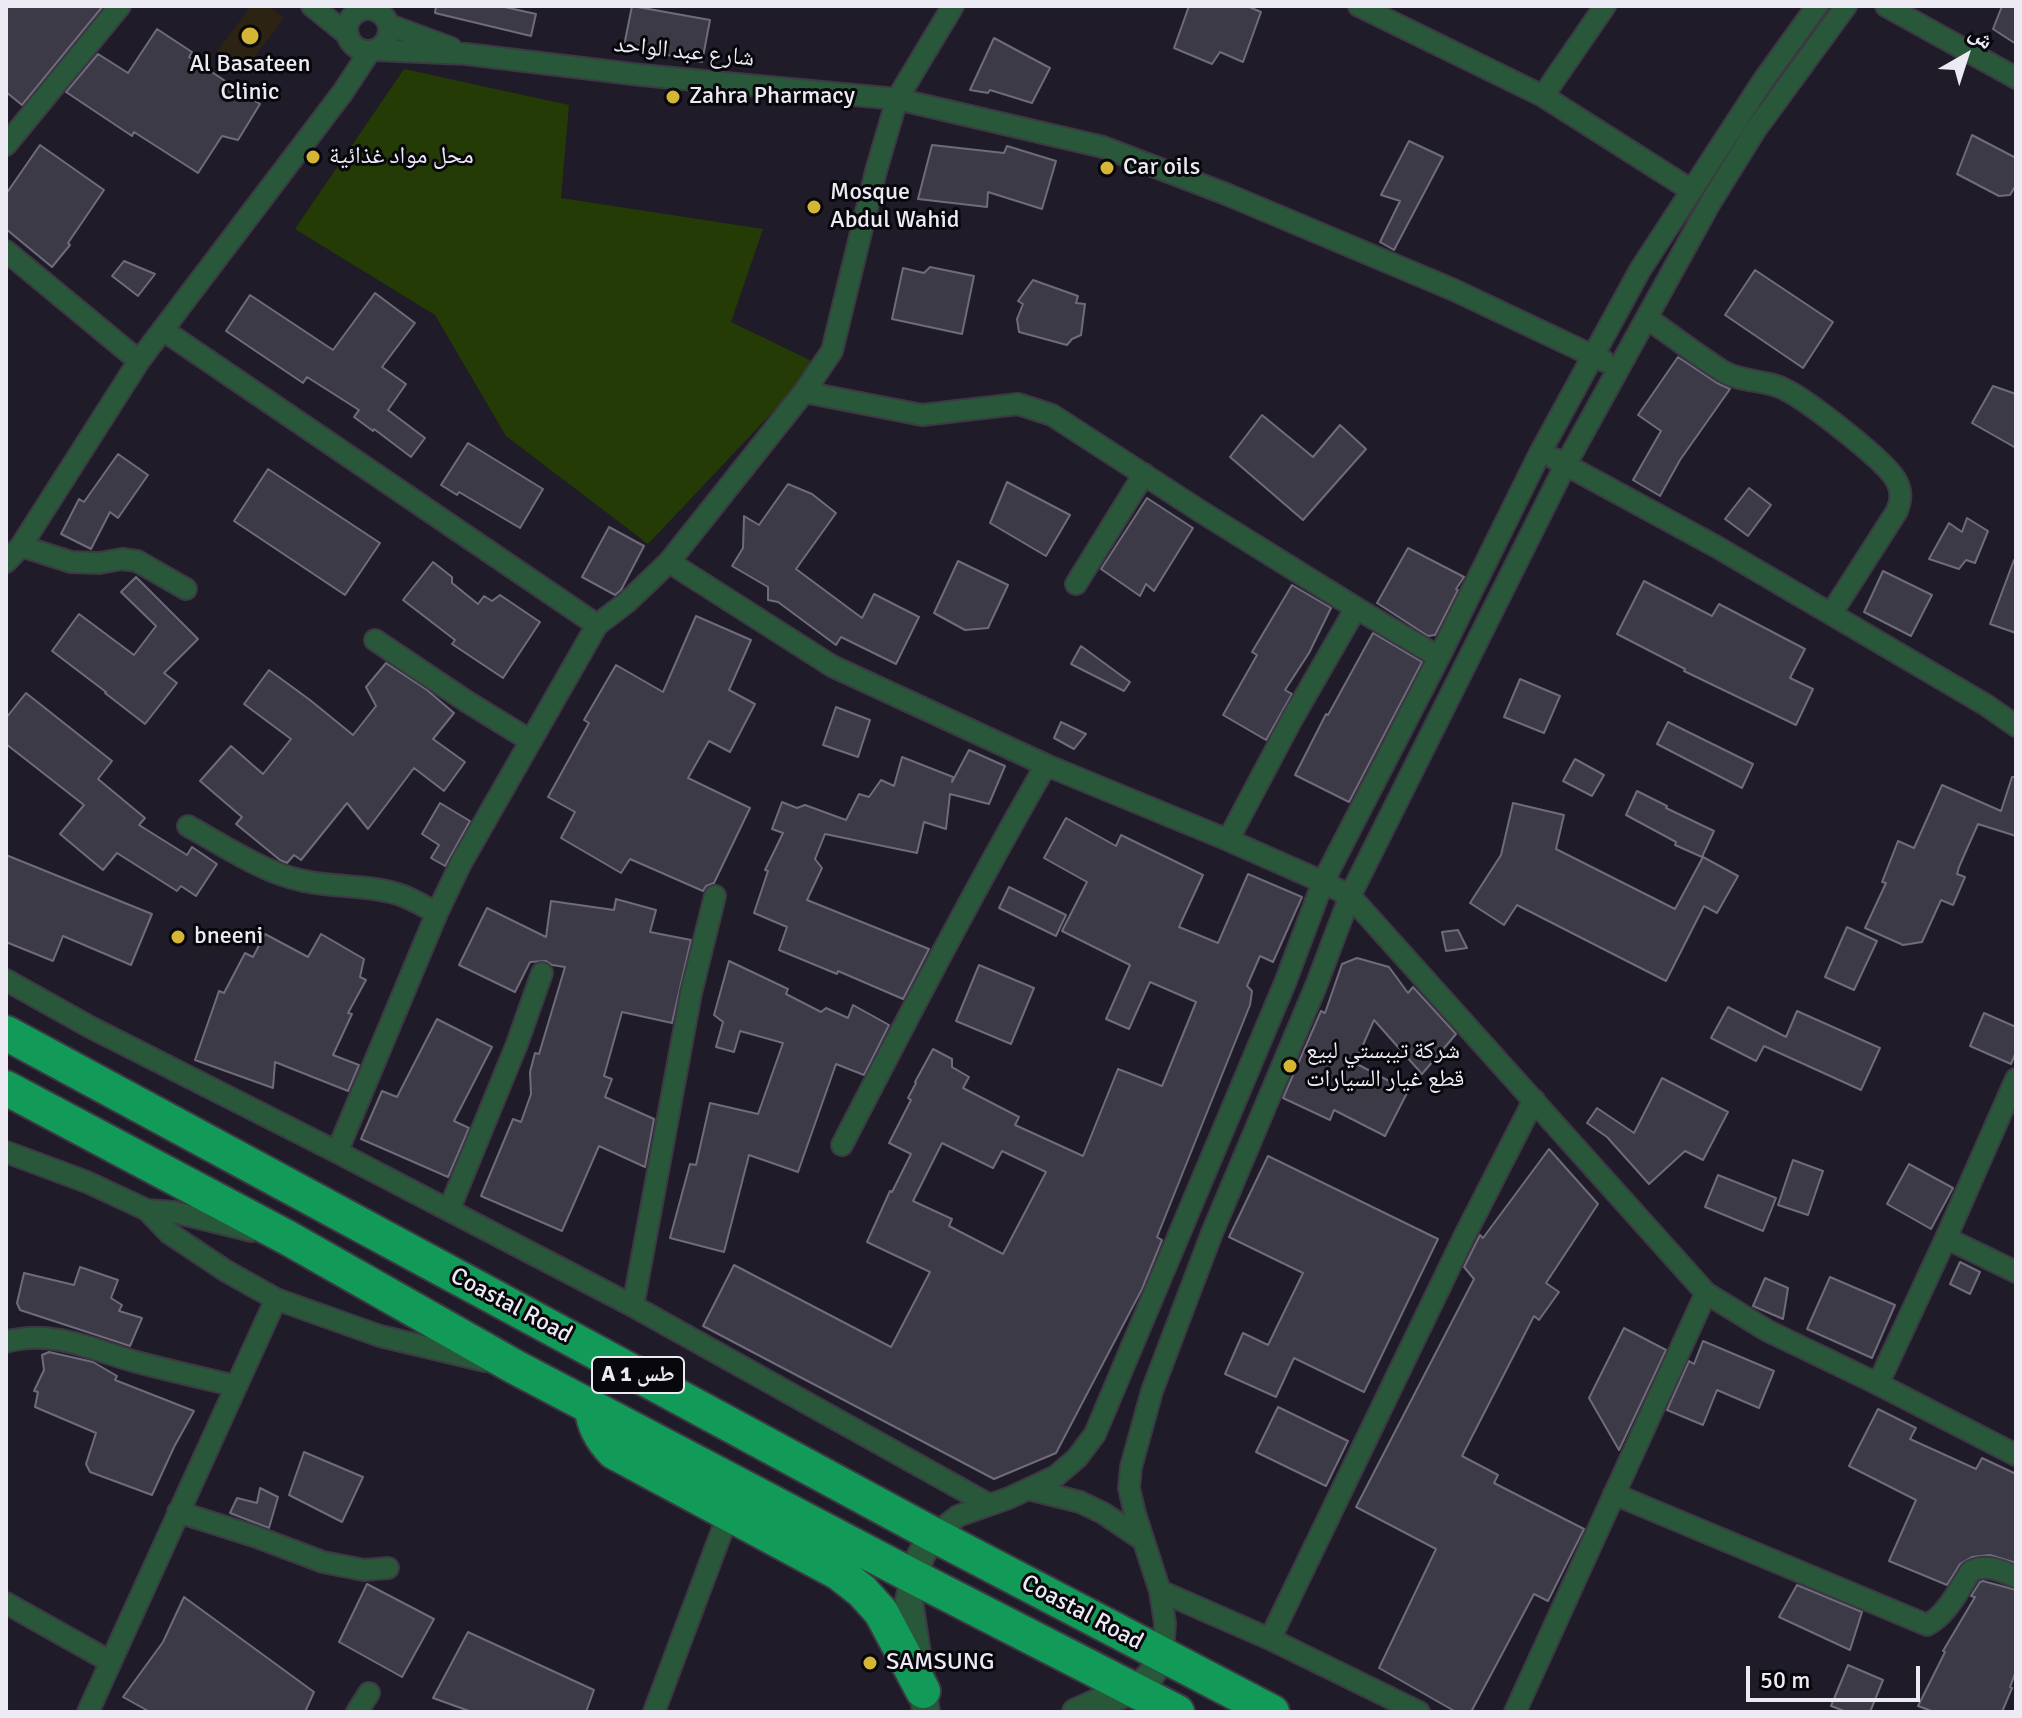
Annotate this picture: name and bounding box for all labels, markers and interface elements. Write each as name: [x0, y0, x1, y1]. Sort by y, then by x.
north arrow: [1926, 16, 2006, 96]
text: ش: [1964, 19, 1999, 55]
marker: Al Basateen Clinic: [239, 25, 261, 47]
street label: شارع عبد الواحد: [612, 30, 756, 74]
place label: Al Basateen Clinic: [189, 51, 311, 107]
place label: Zahra Pharmacy: [689, 83, 855, 111]
marker: Zahra Pharmacy: [664, 88, 682, 106]
place label: محل مواد غذائية: [329, 143, 474, 171]
marker: محل مواد غذائية: [304, 148, 322, 166]
place label: Car oils: [1123, 154, 1200, 182]
marker: Car oils: [1098, 159, 1116, 177]
place label: Mosque Abdul Wahid: [830, 179, 959, 235]
marker: Mosque Abdul Wahid: [805, 198, 823, 216]
place label: bneeni: [194, 923, 263, 951]
marker: bneeni: [169, 928, 187, 946]
place label: شركة تيبستي لبيع قطع غيار السيارات: [1306, 1038, 1464, 1094]
marker: شركة تيبستي لبيع قطع غيار السيارات: [1281, 1057, 1299, 1075]
street label: Coastal Road: [445, 1262, 577, 1350]
road number: A 1 طس: [592, 1357, 684, 1393]
street label: Coastal Road: [1016, 1569, 1148, 1657]
place label: SAMSUNG: [886, 1649, 995, 1677]
scale bar: [1750, 1650, 1924, 1700]
marker: SAMSUNG: [861, 1654, 879, 1672]
text: 50 m: [1760, 1665, 1810, 1695]

